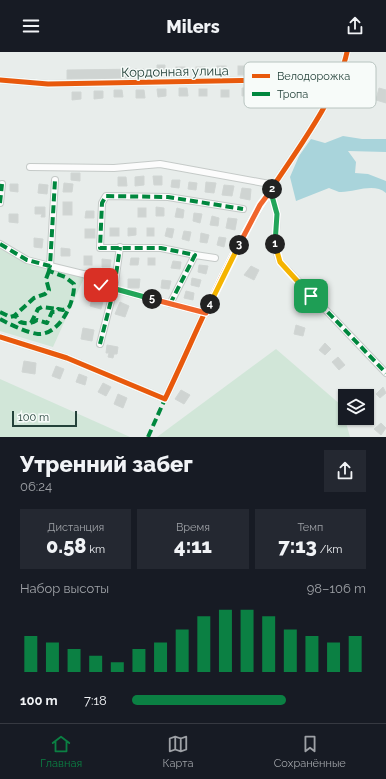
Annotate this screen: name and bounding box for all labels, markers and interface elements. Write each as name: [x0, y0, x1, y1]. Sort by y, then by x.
icon: menu: [20, 15, 42, 37]
icon: share: [344, 15, 366, 37]
text: Milers: [166, 16, 220, 37]
legend: [244, 62, 376, 108]
street label: Кордонная улица: [121, 63, 229, 80]
text: Велодорожка: [277, 70, 350, 83]
text: Тропа: [277, 88, 308, 101]
pin: 2: [262, 179, 282, 199]
text: 2: [269, 182, 275, 195]
pin: 1: [265, 234, 285, 254]
pin: 3: [229, 235, 249, 255]
text: 1: [272, 237, 278, 250]
text: 3: [236, 238, 242, 251]
pin: [84, 268, 118, 302]
icon: check: [90, 274, 112, 296]
pin: [294, 279, 328, 313]
icon: arrive: [300, 285, 322, 307]
pin: 5: [142, 289, 162, 309]
text: 5: [149, 292, 155, 305]
pin: 4: [200, 294, 220, 314]
text: 4: [207, 297, 213, 310]
map controls: [338, 389, 374, 425]
button: layers: [338, 389, 374, 425]
scale bar: [12, 409, 77, 428]
text: 100 m: [18, 411, 49, 424]
button: share: [324, 450, 366, 492]
text: Утренний забег: [20, 451, 193, 477]
text: 06:24: [20, 479, 52, 494]
text: Дистанция: [47, 521, 104, 534]
text: Время: [176, 521, 210, 534]
text: Темп: [297, 521, 323, 534]
text: 0.58: [46, 534, 86, 558]
text: 4:11: [174, 534, 212, 558]
text: 7:13: [278, 534, 317, 558]
text: km: [86, 543, 105, 556]
text: /km: [317, 543, 342, 556]
text: Набор высоты: [20, 581, 109, 596]
text: 98–106 m: [307, 581, 366, 596]
text: 100 m: [20, 693, 58, 708]
text: 7:18: [84, 693, 107, 708]
tab: Главная: [40, 733, 82, 770]
tab: Карта: [162, 733, 193, 770]
tab: Сохранённые: [274, 733, 346, 770]

